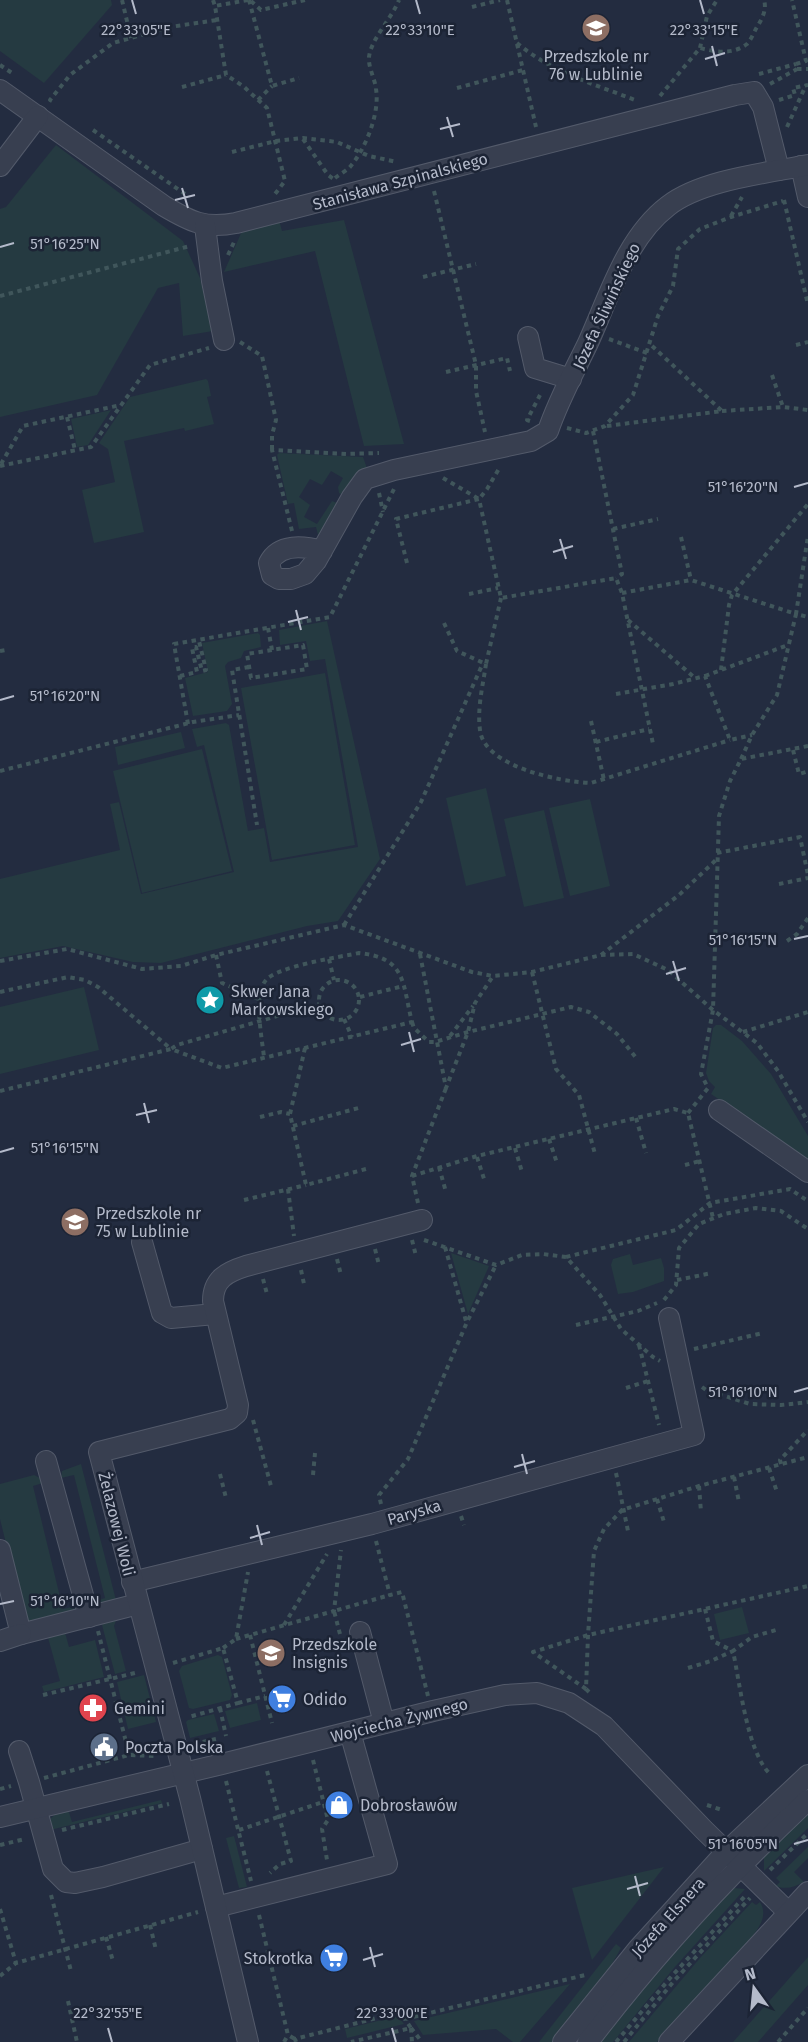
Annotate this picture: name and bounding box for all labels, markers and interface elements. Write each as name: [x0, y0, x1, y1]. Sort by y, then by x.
school or university icon: Przedszkole nr 76 w Lublinie: [580, 12, 612, 44]
text: 22°33'05"E: [101, 21, 171, 39]
text: 22°33'10"E: [385, 21, 455, 39]
text: 22°33'15"E: [670, 21, 738, 39]
place label: Przedszkole nr 76 w Lublinie: [543, 47, 649, 84]
street label: Stanisława Szpinalskiego: [311, 149, 490, 214]
text: 51°16'25"N: [30, 235, 100, 253]
street label: Józefa Śliwińskiego: [568, 240, 644, 372]
text: 51°16'20"N: [708, 478, 778, 496]
text: 51°16'20"N: [30, 687, 100, 705]
text: 51°16'15"N: [709, 931, 777, 949]
place label: Skwer Jana Markowskiego: [231, 982, 334, 1019]
place icon: Skwer Jana Markowskiego: [194, 984, 226, 1016]
text: 51°16'15"N: [31, 1139, 99, 1157]
place label: Przedszkole nr 75 w Lublinie: [96, 1204, 202, 1241]
school or university icon: Przedszkole nr 75 w Lublinie: [59, 1206, 91, 1238]
text: 51°16'10"N: [708, 1383, 778, 1401]
street label: Żelazowej Woli: [94, 1470, 140, 1578]
street label: Paryska: [385, 1496, 443, 1529]
text: 51°16'10"N: [30, 1592, 100, 1610]
place label: Przedszkole Insignis: [292, 1635, 377, 1672]
school or university icon: Przedszkole Insignis: [255, 1637, 287, 1669]
supermarket icon: Odido: [266, 1683, 298, 1715]
place label: Odido: [303, 1690, 347, 1709]
pharmacy icon: Gemini: [77, 1692, 109, 1724]
street label: Wojciecha Żywnego: [328, 1693, 470, 1747]
place label: Gemini: [114, 1699, 165, 1718]
public building icon: Poczta Polska: [88, 1731, 120, 1763]
place label: Poczta Polska: [125, 1738, 223, 1757]
shop icon: Dobrosławów: [323, 1789, 355, 1821]
place label: Dobrosławów: [360, 1796, 458, 1815]
text: 51°16'05"N: [708, 1835, 778, 1853]
street label: Józefa Elsnera: [628, 1874, 709, 1961]
supermarket icon: Stokrotka: [318, 1942, 350, 1974]
place label: Stokrotka: [244, 1949, 313, 1968]
north arrow: [724, 1958, 784, 2018]
text: N: [743, 1963, 758, 1985]
text: 22°32'55"E: [73, 2004, 143, 2022]
text: 22°33'00"E: [356, 2004, 428, 2022]

